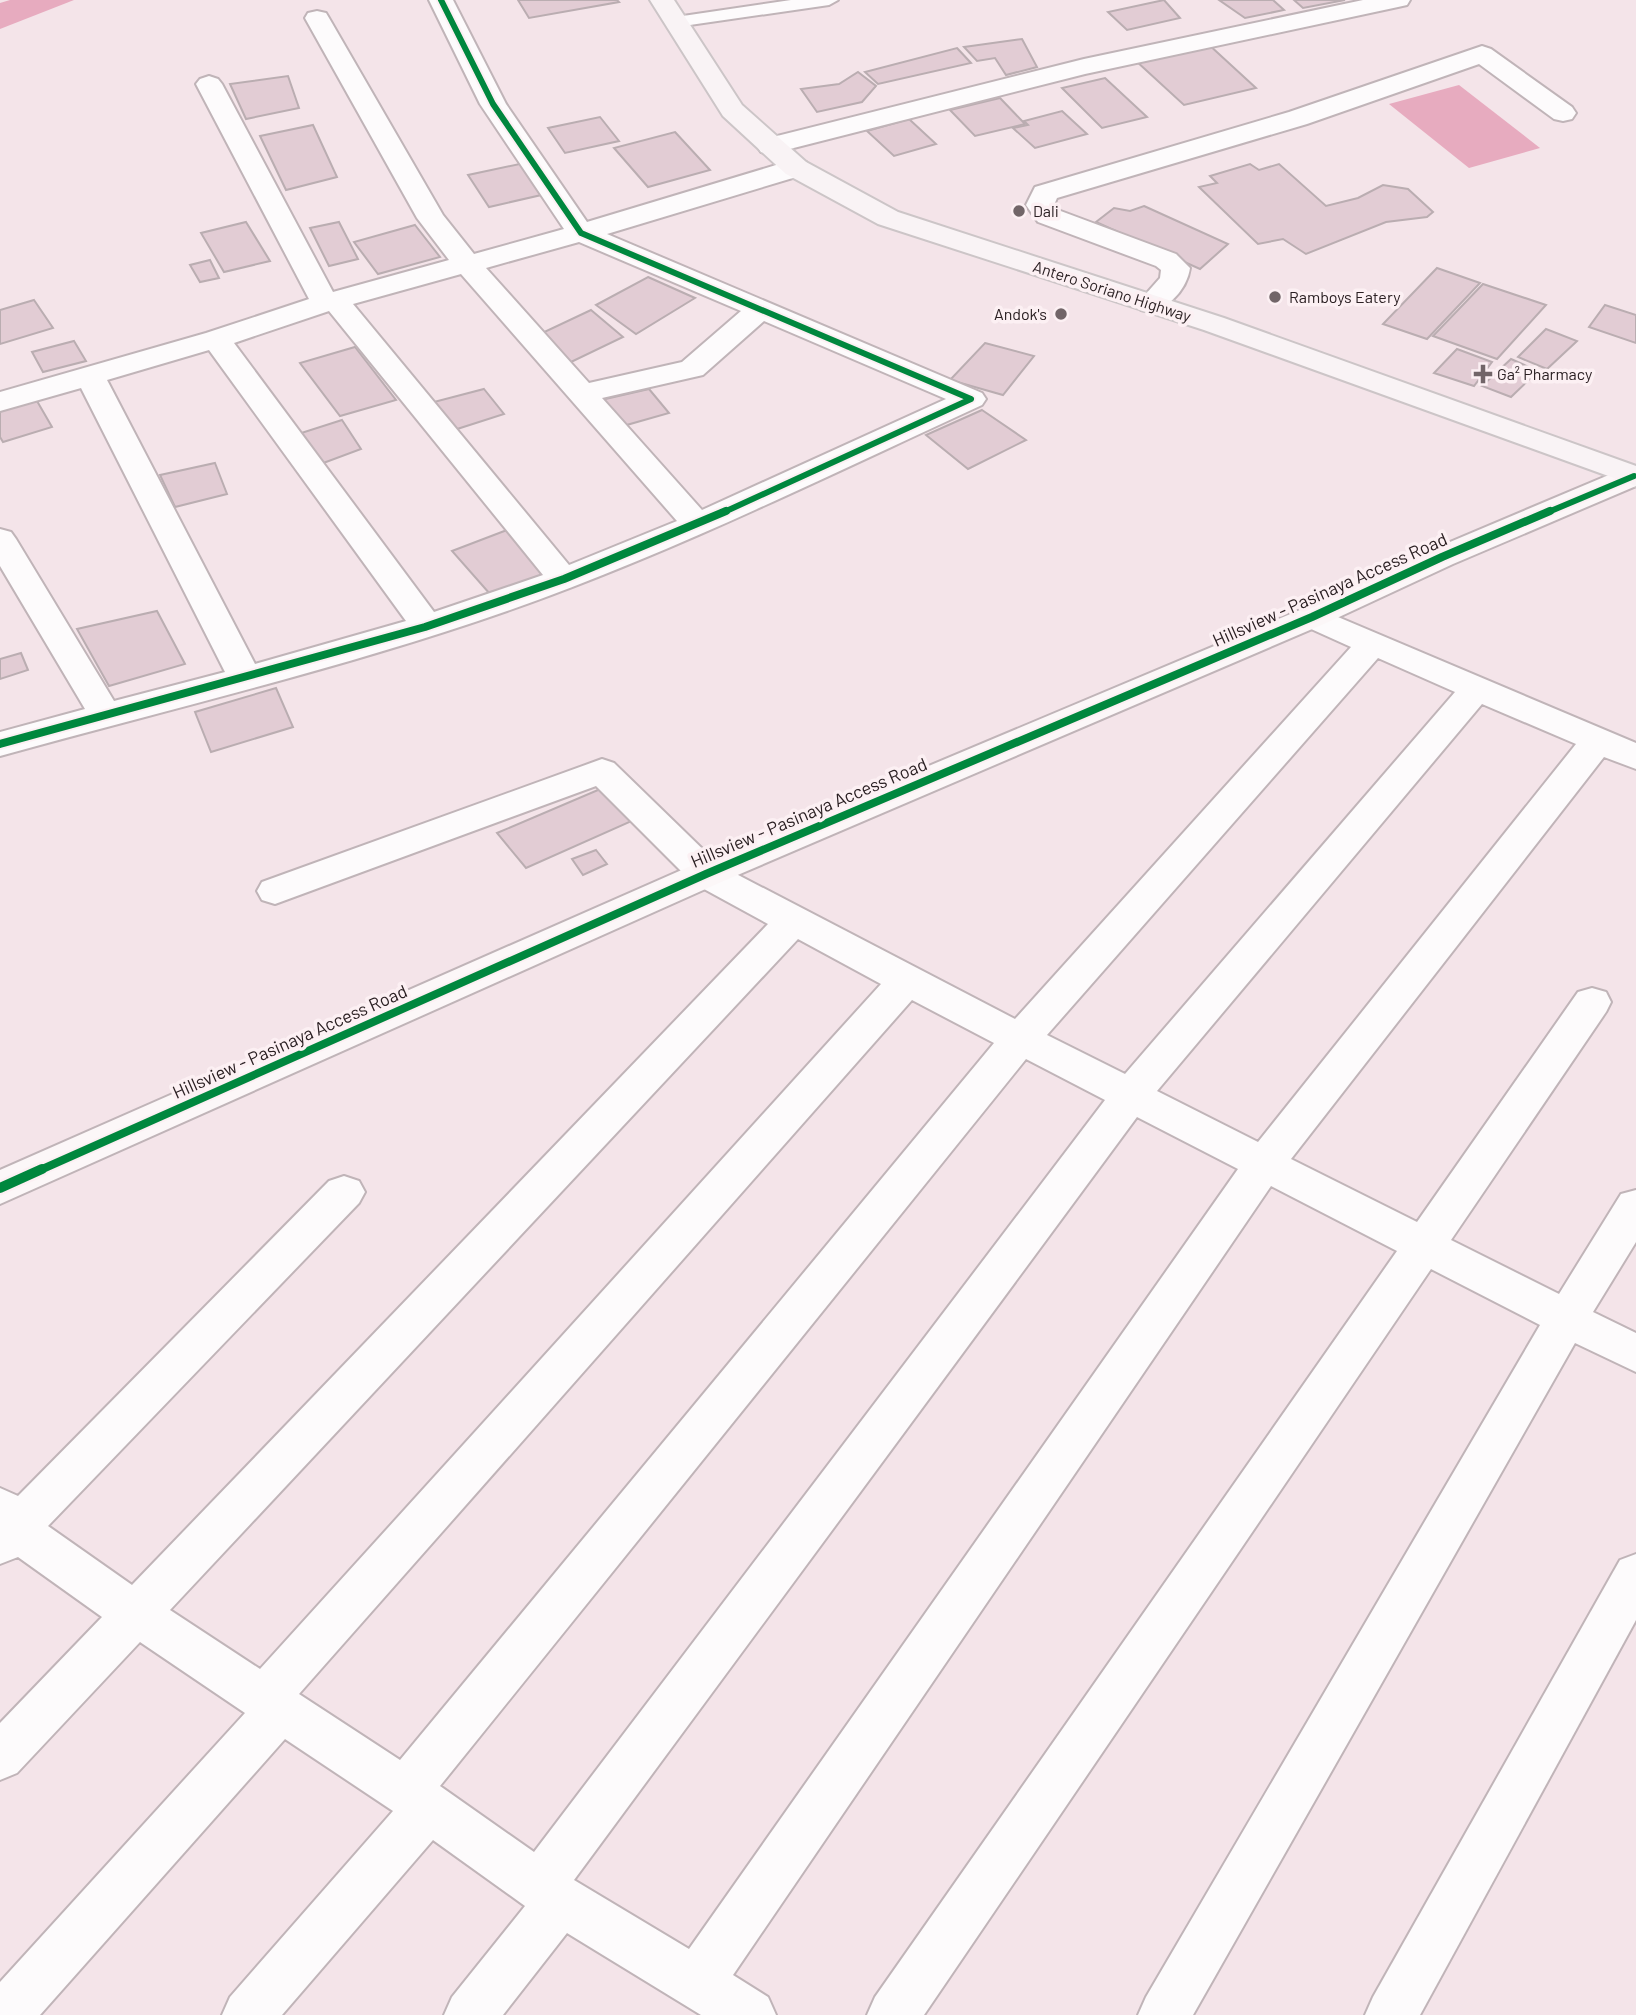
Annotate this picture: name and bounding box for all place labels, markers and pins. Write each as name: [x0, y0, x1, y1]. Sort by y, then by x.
place label: Dali: [1033, 201, 1059, 220]
marker: Dali: [1011, 203, 1027, 219]
place label: Ramboys Eatery: [1289, 287, 1401, 306]
marker: Ramboys Eatery: [1267, 289, 1283, 305]
place label: Andok's: [994, 304, 1047, 323]
marker: Andok's: [1053, 306, 1069, 322]
place label: Ga² Pharmacy: [1497, 364, 1593, 383]
marker: Ga² Pharmacy: [1475, 366, 1491, 382]

